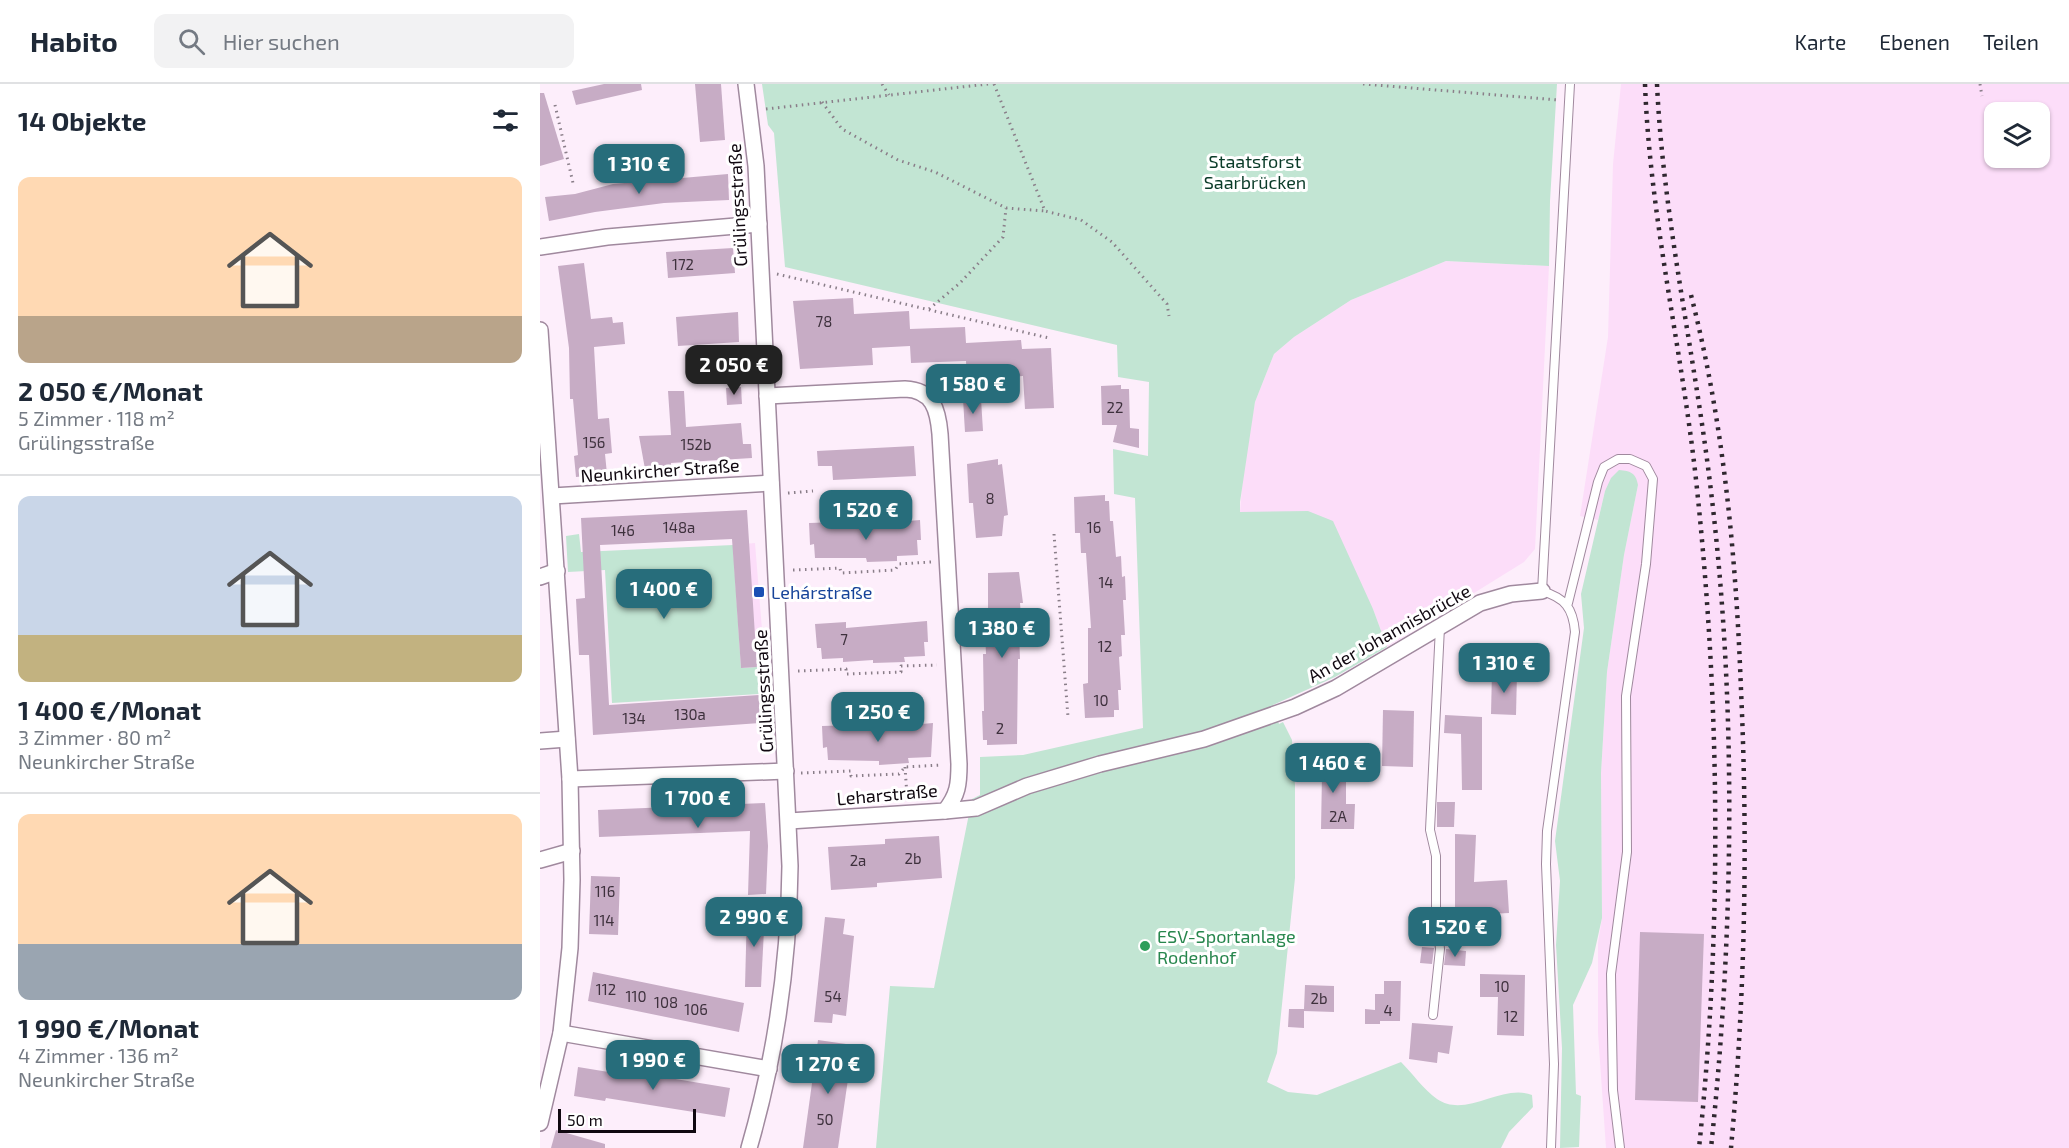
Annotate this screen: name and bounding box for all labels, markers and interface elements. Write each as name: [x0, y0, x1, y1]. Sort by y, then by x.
search box: [154, 14, 574, 68]
text: Habito: [30, 24, 118, 58]
icon: search: [175, 25, 208, 58]
text: Hier suchen: [223, 28, 340, 54]
text: Karte: [1795, 29, 1846, 54]
text: Ebenen: [1879, 29, 1950, 54]
text: Teilen: [1983, 29, 2039, 54]
map controls: [1984, 102, 2050, 168]
button: layers: [1984, 102, 2050, 168]
icon: filters: [489, 104, 522, 137]
text: 14 Objekte: [18, 105, 146, 136]
street label: Grülingsstraße: [723, 143, 751, 267]
pin: 1 310 €: [584, 144, 694, 195]
park label: Staatsforst Saarbrücken: [1204, 150, 1306, 193]
text: 1 310 €: [608, 151, 670, 175]
icon: home: [216, 216, 324, 324]
house number: 172: [672, 255, 694, 273]
house number: 78: [816, 312, 832, 330]
pin: 2 050 €: [679, 345, 789, 396]
text: 2 050 €: [699, 352, 769, 376]
pin: 1 580 €: [918, 364, 1028, 415]
text: 1 580 €: [940, 371, 1006, 395]
text: 2 050 €/Monat: [18, 375, 203, 406]
house number: 22: [1107, 398, 1123, 416]
text: 5 Zimmer · 118 m²: [18, 406, 175, 430]
text: Grülingsstraße: [18, 430, 155, 454]
house number: 156: [583, 433, 605, 451]
house number: 152b: [681, 435, 712, 453]
street label: Neunkircher Straße: [580, 453, 740, 487]
house number: 8: [985, 489, 995, 507]
pin: 1 520 €: [811, 490, 921, 541]
text: 1 520 €: [833, 497, 899, 521]
house number: 148a: [663, 518, 695, 536]
house number: 16: [1087, 518, 1101, 536]
house number: 146: [611, 521, 635, 539]
icon: home: [216, 535, 324, 643]
pin: 1 400 €: [609, 569, 719, 620]
house number: 14: [1098, 573, 1114, 591]
text: 1 400 €: [630, 576, 698, 600]
street label: An der Johannisbrücke: [1304, 579, 1474, 687]
place label: Lehárstraße: [771, 581, 872, 603]
marker: Lehárstraße: [752, 585, 766, 599]
pin: 1 380 €: [947, 608, 1057, 659]
text: 1 380 €: [969, 615, 1035, 639]
street label: Grülingsstraße: [749, 629, 777, 753]
house number: 7: [840, 630, 848, 648]
house number: 12: [1098, 637, 1112, 655]
pin: 1 310 €: [1449, 643, 1559, 694]
text: 1 310 €: [1473, 650, 1535, 674]
house number: 10: [1093, 691, 1109, 709]
pin: 1 250 €: [823, 692, 933, 743]
text: 1 400 €/Monat: [18, 694, 201, 725]
text: 1 250 €: [845, 699, 911, 723]
house number: 130a: [674, 705, 706, 723]
house number: 134: [622, 709, 646, 727]
house number: 2: [996, 719, 1004, 737]
text: 3 Zimmer · 80 m²: [18, 725, 171, 749]
pin: 1 460 €: [1278, 743, 1388, 794]
text: Neunkircher Straße: [18, 749, 195, 773]
text: 1 460 €: [1299, 750, 1367, 774]
pin: 1 700 €: [643, 778, 753, 829]
street label: Leharstraße: [836, 779, 938, 809]
text: 1 700 €: [665, 785, 731, 809]
house number: 2A: [1329, 807, 1348, 825]
house number: 2b: [905, 849, 921, 867]
house number: 2a: [850, 851, 866, 869]
icon: home: [216, 853, 324, 961]
house number: 116: [595, 882, 615, 900]
pin: 2 990 €: [699, 897, 809, 948]
text: 2 990 €: [719, 904, 789, 928]
pin: 1 520 €: [1400, 907, 1510, 958]
house number: 114: [593, 911, 615, 929]
text: 1 520 €: [1422, 914, 1488, 938]
place label: ESV-Sportanlage Rodenhof: [1157, 925, 1296, 968]
marker: ESV-Sportanlage Rodenhof: [1138, 939, 1152, 953]
house number: 10: [1494, 977, 1510, 995]
house number: 112: [596, 980, 616, 998]
house number: 110: [626, 987, 647, 1005]
house number: 54: [824, 987, 842, 1005]
house number: 2b: [1311, 989, 1327, 1007]
house number: 108: [654, 993, 678, 1011]
house number: 106: [684, 1000, 708, 1018]
house number: 4: [1383, 1001, 1393, 1019]
house number: 12: [1504, 1007, 1518, 1025]
text: 1 990 €/Monat: [18, 1012, 199, 1043]
pin: 1 990 €: [598, 1040, 708, 1091]
text: 4 Zimmer · 136 m²: [18, 1043, 179, 1067]
pin: 1 270 €: [773, 1044, 883, 1095]
text: 1 990 €: [620, 1047, 686, 1071]
text: 1 270 €: [796, 1051, 860, 1075]
text: Neunkircher Straße: [18, 1067, 195, 1091]
scale bar: [558, 1106, 696, 1134]
text: 50 m: [567, 1110, 603, 1129]
house number: 50: [816, 1110, 834, 1128]

